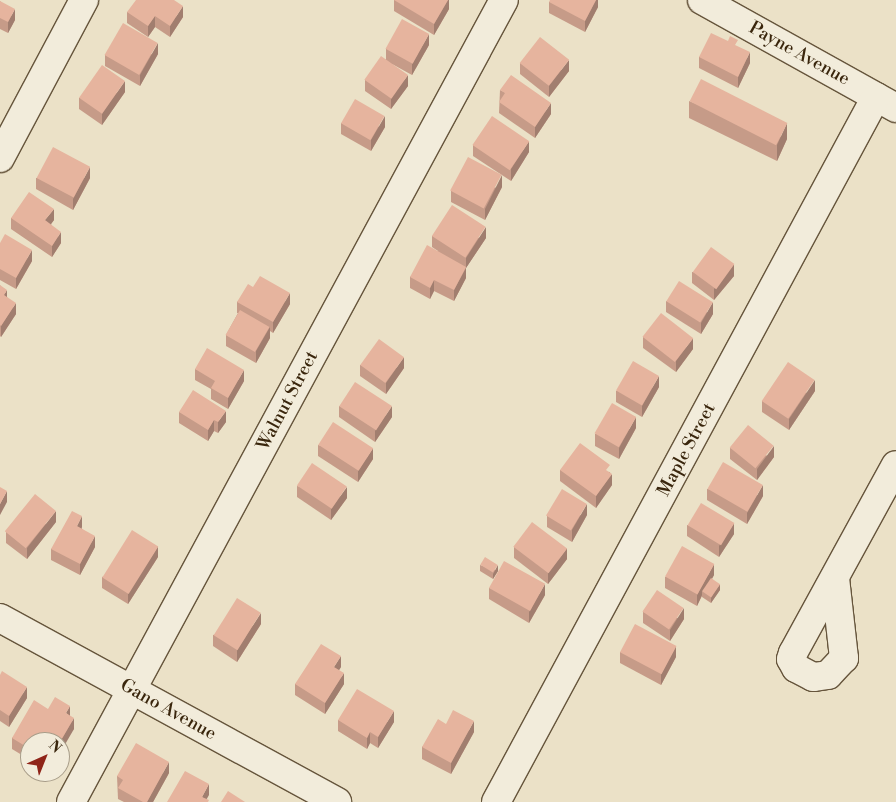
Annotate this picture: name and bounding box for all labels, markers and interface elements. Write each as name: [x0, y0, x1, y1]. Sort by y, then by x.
street label: Payne Avenue: [745, 17, 853, 91]
street label: Walnut Street: [253, 348, 323, 454]
street label: Maple Street: [653, 400, 721, 500]
street label: Gano Avenue: [116, 675, 220, 745]
north arrow: [20, 732, 70, 782]
text: N: [44, 737, 65, 757]

